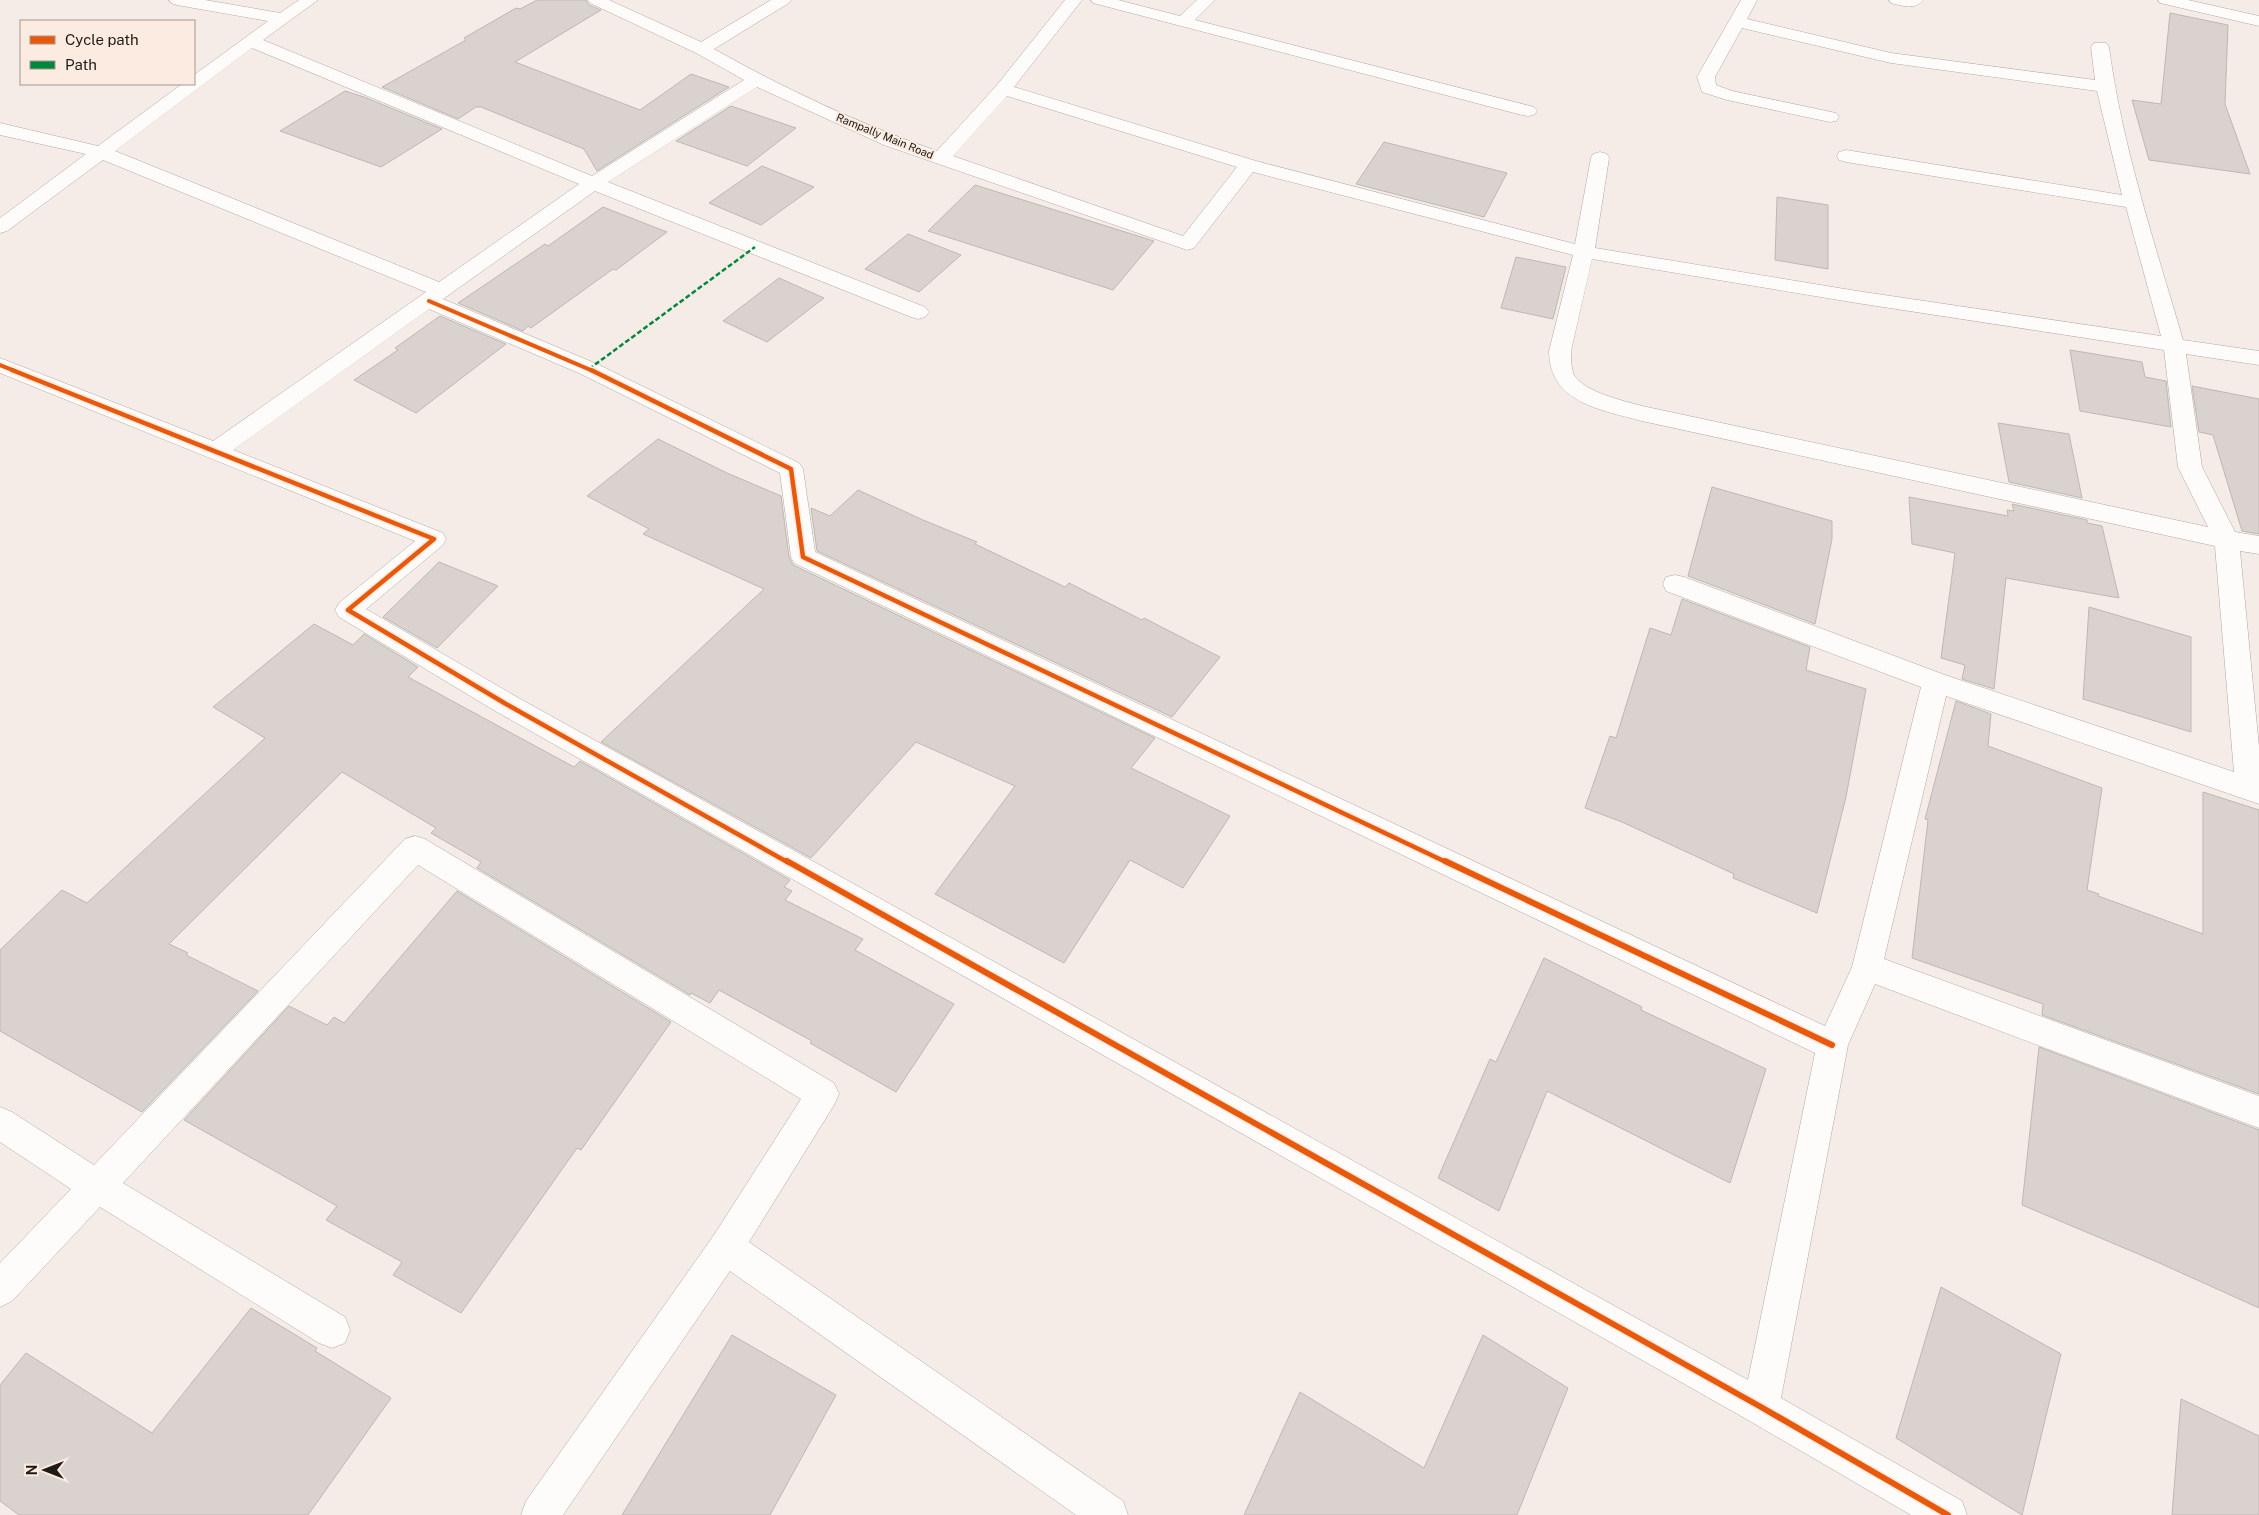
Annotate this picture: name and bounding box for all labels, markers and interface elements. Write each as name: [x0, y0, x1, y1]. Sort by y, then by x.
legend: [20, 20, 195, 85]
text: Cycle path: [65, 31, 139, 48]
text: Path: [65, 56, 97, 73]
street label: Rampally Main Road: [835, 111, 935, 161]
north arrow: [20, 1445, 70, 1495]
text: N: [24, 1465, 40, 1475]

